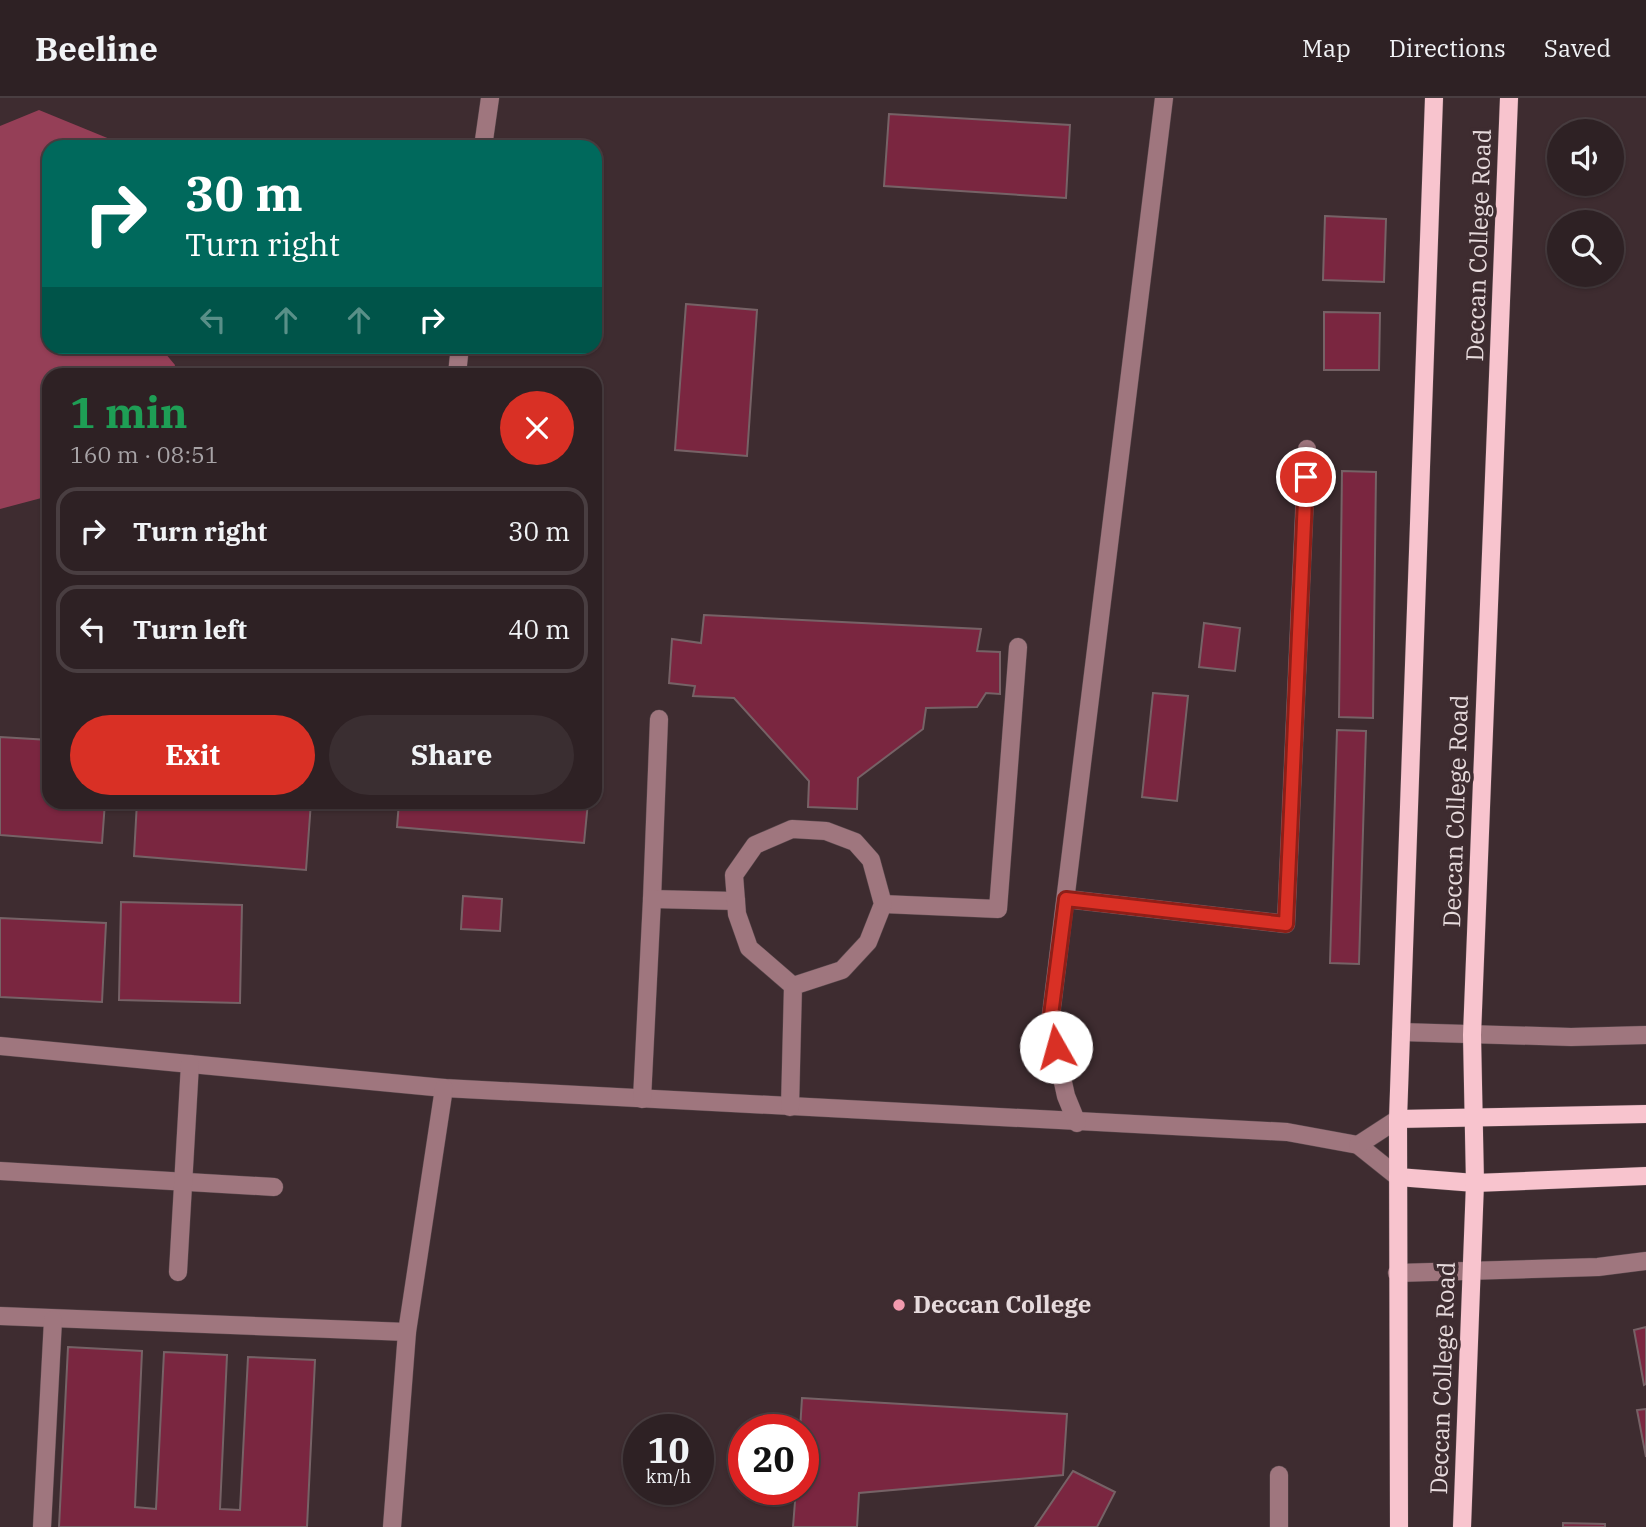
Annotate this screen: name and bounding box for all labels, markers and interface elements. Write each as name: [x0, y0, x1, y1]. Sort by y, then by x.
text: Beeline: [35, 27, 158, 70]
text: Map: [1302, 32, 1351, 64]
text: Directions: [1389, 32, 1506, 64]
text: Saved: [1544, 32, 1611, 64]
map controls: [1547, 119, 1624, 287]
button: sound: [1547, 119, 1624, 196]
street label: Deccan College Road: [1458, 128, 1498, 362]
text: 30 m: [185, 161, 303, 224]
icon: right: [70, 168, 161, 259]
button: search: [1547, 210, 1624, 287]
text: Turn right: [185, 223, 340, 265]
icon: left: [194, 301, 232, 339]
icon: ahead: [267, 301, 305, 339]
icon: ahead: [340, 301, 378, 339]
icon: right: [413, 301, 451, 339]
text: 1 min: [70, 385, 188, 440]
button: close: [500, 391, 574, 465]
text: 160 m · 08:51: [70, 439, 219, 469]
pin: [1276, 447, 1336, 507]
icon: arrive: [1287, 458, 1325, 496]
icon: right: [74, 512, 112, 550]
text: Turn right: [133, 514, 267, 548]
text: 30 m: [508, 514, 570, 548]
icon: left: [74, 610, 112, 648]
text: Turn left: [133, 612, 247, 646]
text: 40 m: [508, 612, 570, 646]
street label: Deccan College Road: [1435, 694, 1475, 928]
button: Exit: [70, 715, 315, 795]
button: Share: [329, 715, 574, 795]
position arrow: [1019, 1010, 1093, 1084]
street label: Deccan College Road: [1422, 1261, 1462, 1495]
place label: Deccan College: [913, 1288, 1091, 1320]
marker: Deccan College: [891, 1297, 907, 1313]
speed limit sign: 20: [728, 1414, 819, 1505]
text: 10: [647, 1427, 690, 1473]
text: km/h: [646, 1465, 691, 1488]

